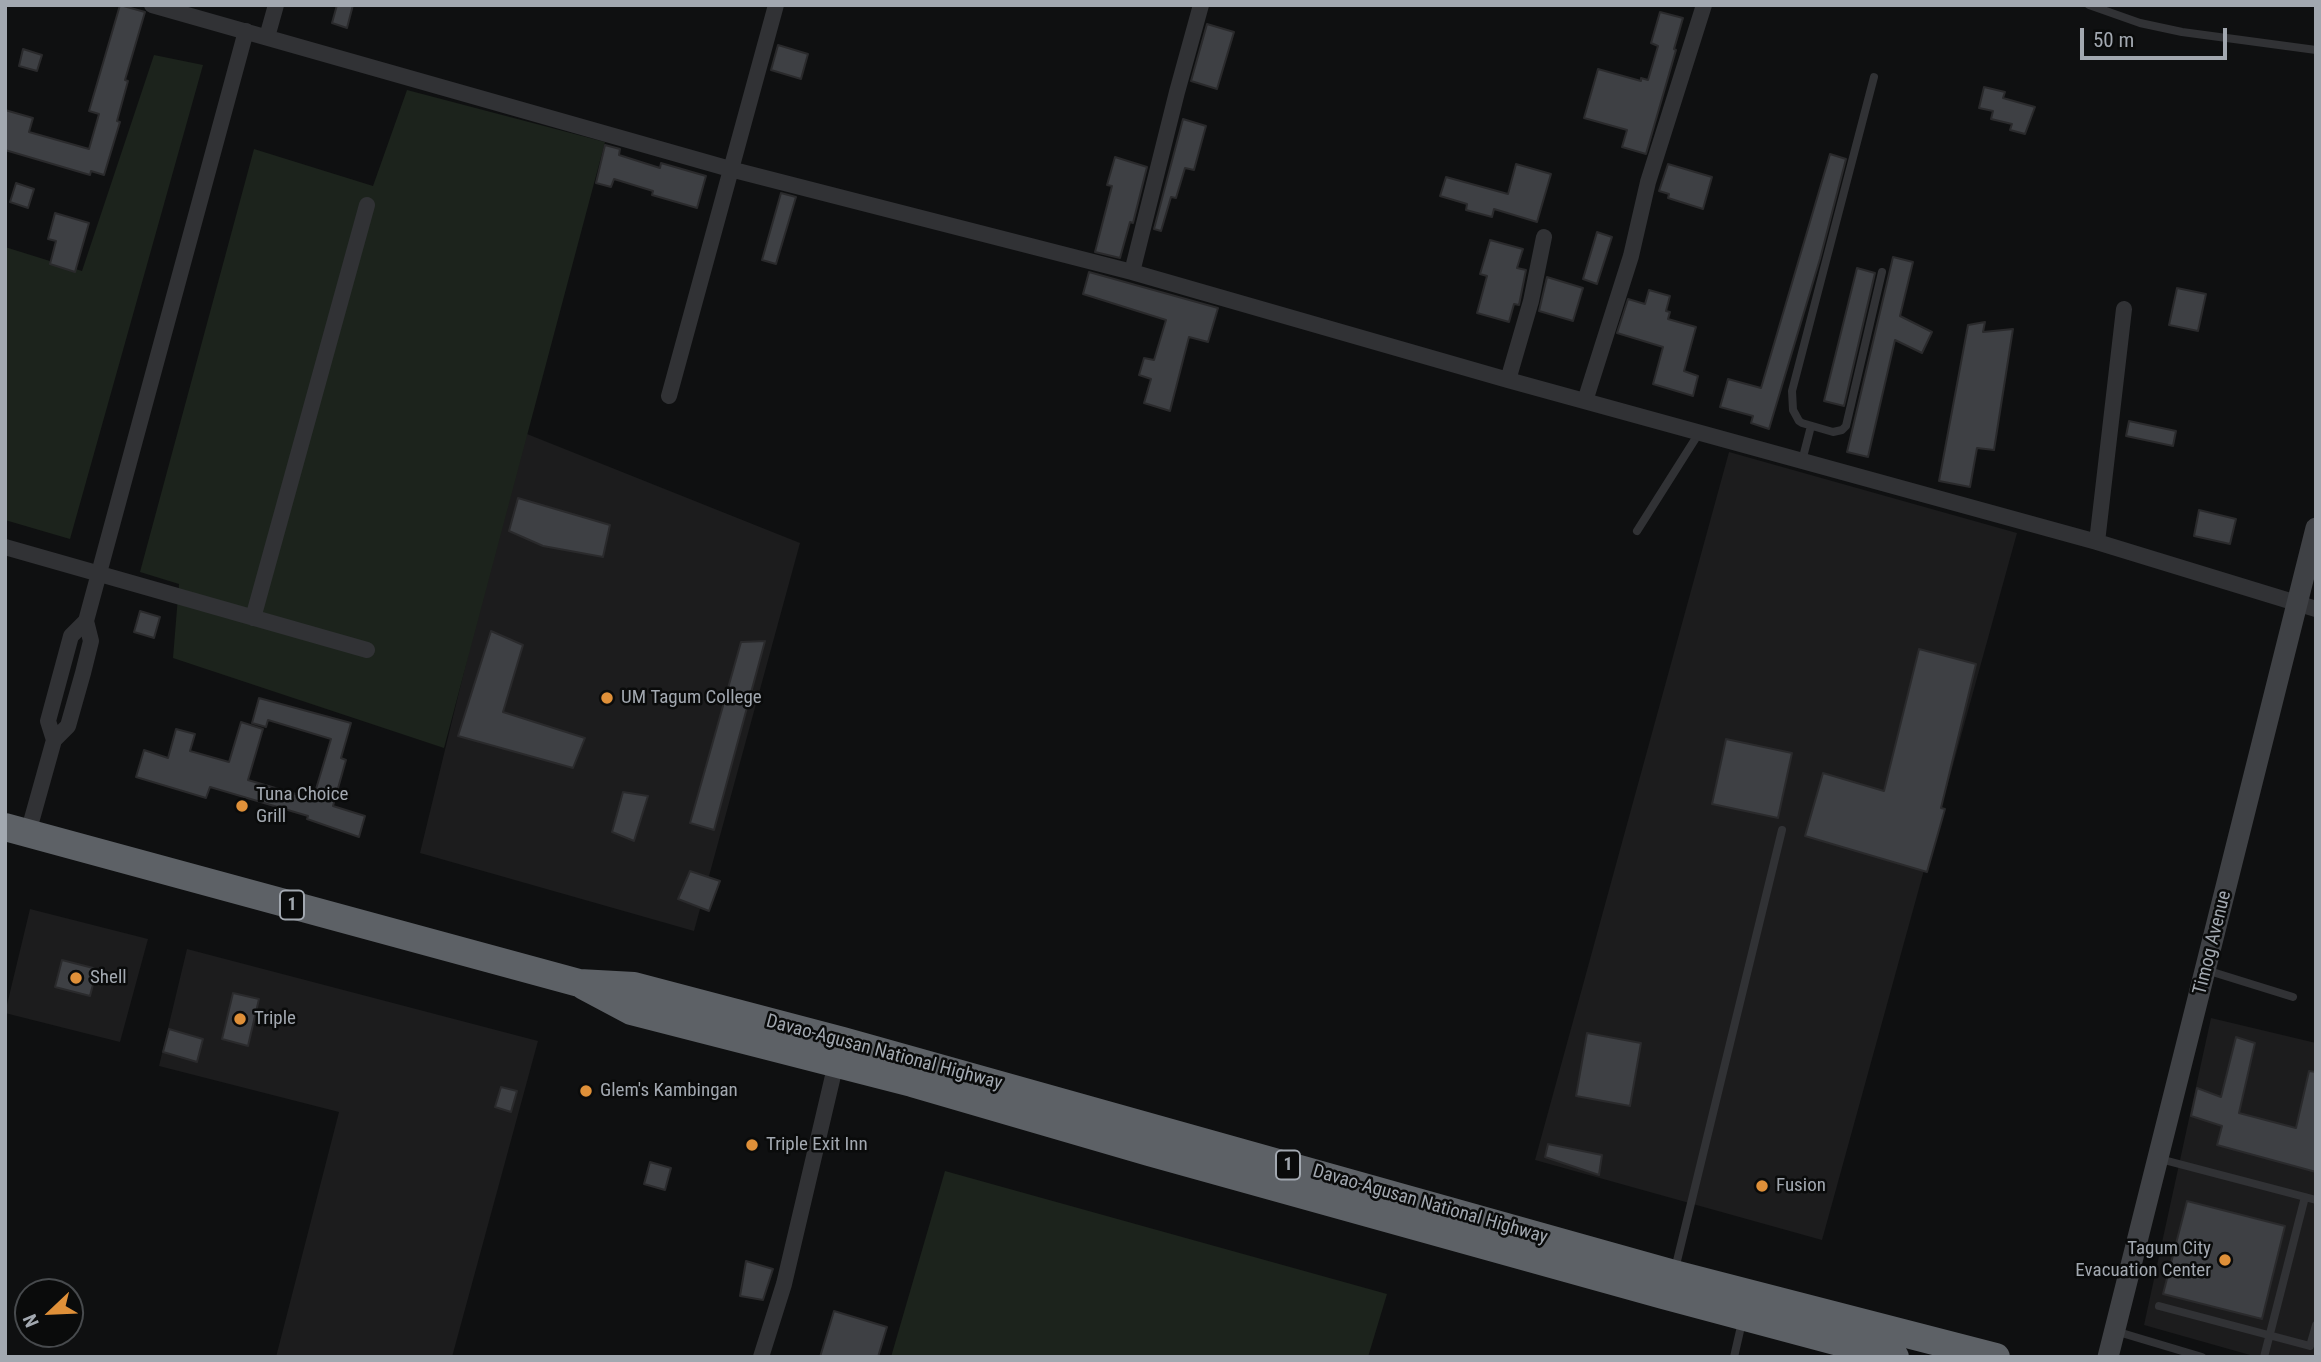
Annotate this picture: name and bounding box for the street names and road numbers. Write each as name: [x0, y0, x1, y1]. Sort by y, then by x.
street label: Timog Avenue: [2189, 889, 2237, 997]
road number: 1: [280, 890, 304, 920]
street label: Davao-Agusan National Highway: [764, 1011, 1004, 1095]
road number: 1: [1276, 1150, 1300, 1180]
street label: Davao-Agusan National Highway: [1310, 1161, 1550, 1249]

